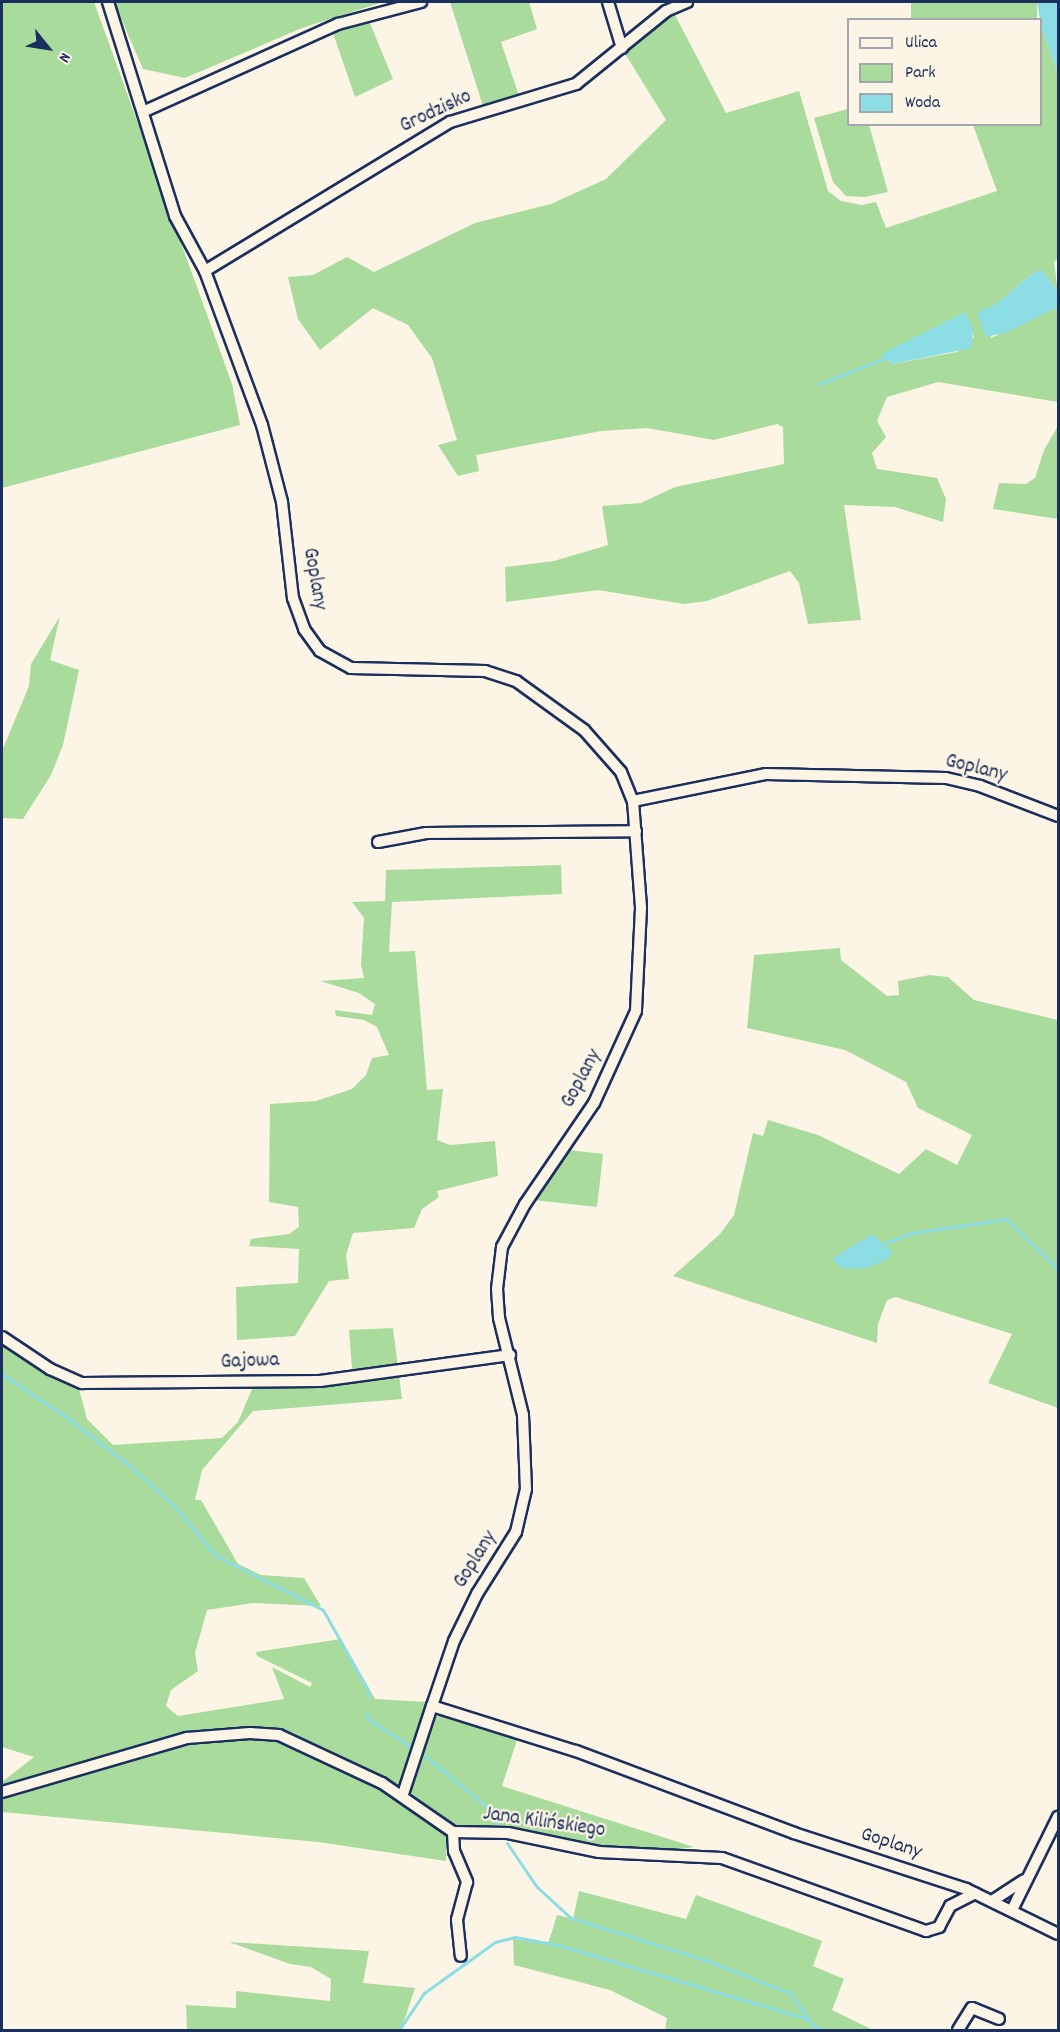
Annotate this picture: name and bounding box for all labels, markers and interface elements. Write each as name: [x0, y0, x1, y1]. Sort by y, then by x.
north arrow: [18, 18, 78, 78]
legend: [847, 18, 1042, 126]
text: Ulica: [905, 31, 937, 56]
text: N: [52, 48, 76, 66]
text: Park: [905, 61, 936, 86]
street label: Grodzisko: [396, 84, 476, 140]
text: Woda: [905, 91, 940, 116]
street label: Goplany: [296, 546, 332, 612]
street label: Goplany: [943, 749, 1009, 789]
street label: Goplany: [556, 1045, 608, 1113]
street label: Gajowa: [220, 1348, 280, 1376]
street label: Goplany: [449, 1527, 503, 1593]
street label: Jana Kilińskiego: [481, 1802, 607, 1844]
street label: Goplany: [857, 1822, 925, 1866]

